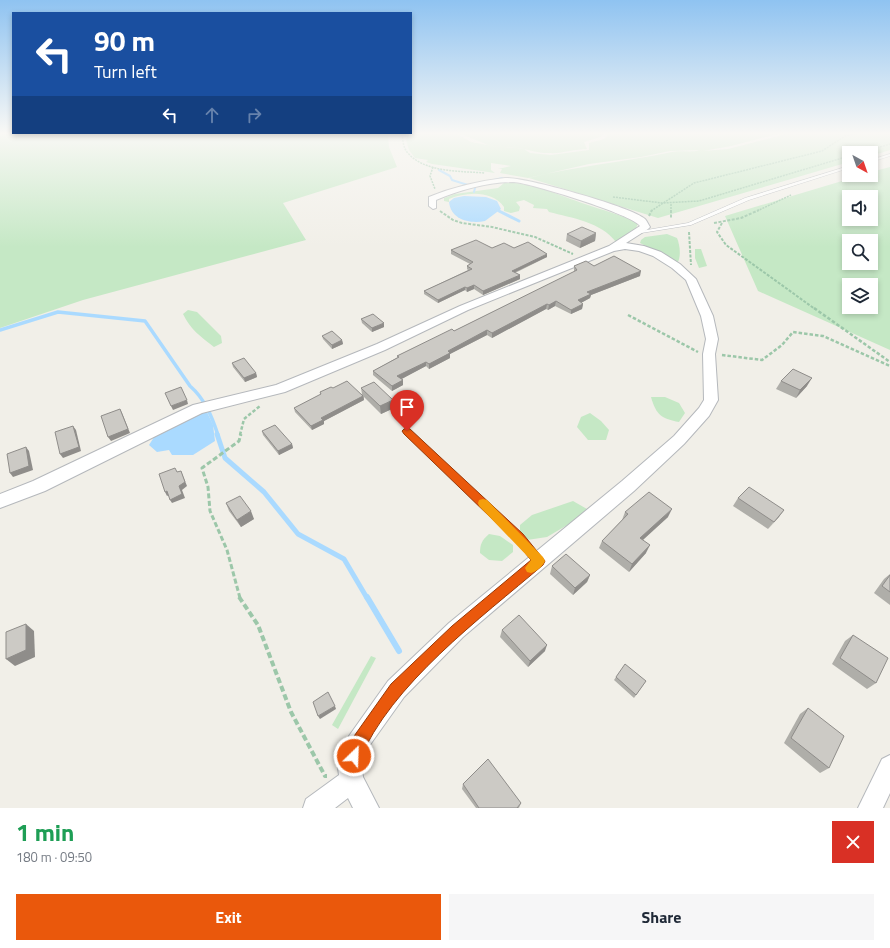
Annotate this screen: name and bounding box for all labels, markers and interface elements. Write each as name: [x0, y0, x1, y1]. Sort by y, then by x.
text: 90 m: [94, 19, 155, 62]
icon: left: [28, 28, 80, 80]
text: Turn left: [94, 58, 157, 85]
icon: left: [159, 104, 181, 126]
icon: ahead: [201, 104, 223, 126]
icon: right: [243, 104, 265, 126]
north arrow: [842, 146, 878, 182]
map controls: [842, 146, 878, 314]
button: sound: [842, 190, 878, 226]
button: search: [842, 234, 878, 270]
button: layers: [842, 278, 878, 314]
pin: [390, 390, 424, 431]
icon: arrive: [396, 396, 418, 418]
position arrow: [333, 735, 375, 777]
text: 1 min: [16, 814, 74, 850]
button: close: [832, 821, 874, 863]
text: 180 m · 09:50: [16, 847, 92, 867]
button: Exit: [16, 894, 441, 940]
button: Share: [449, 894, 874, 940]

